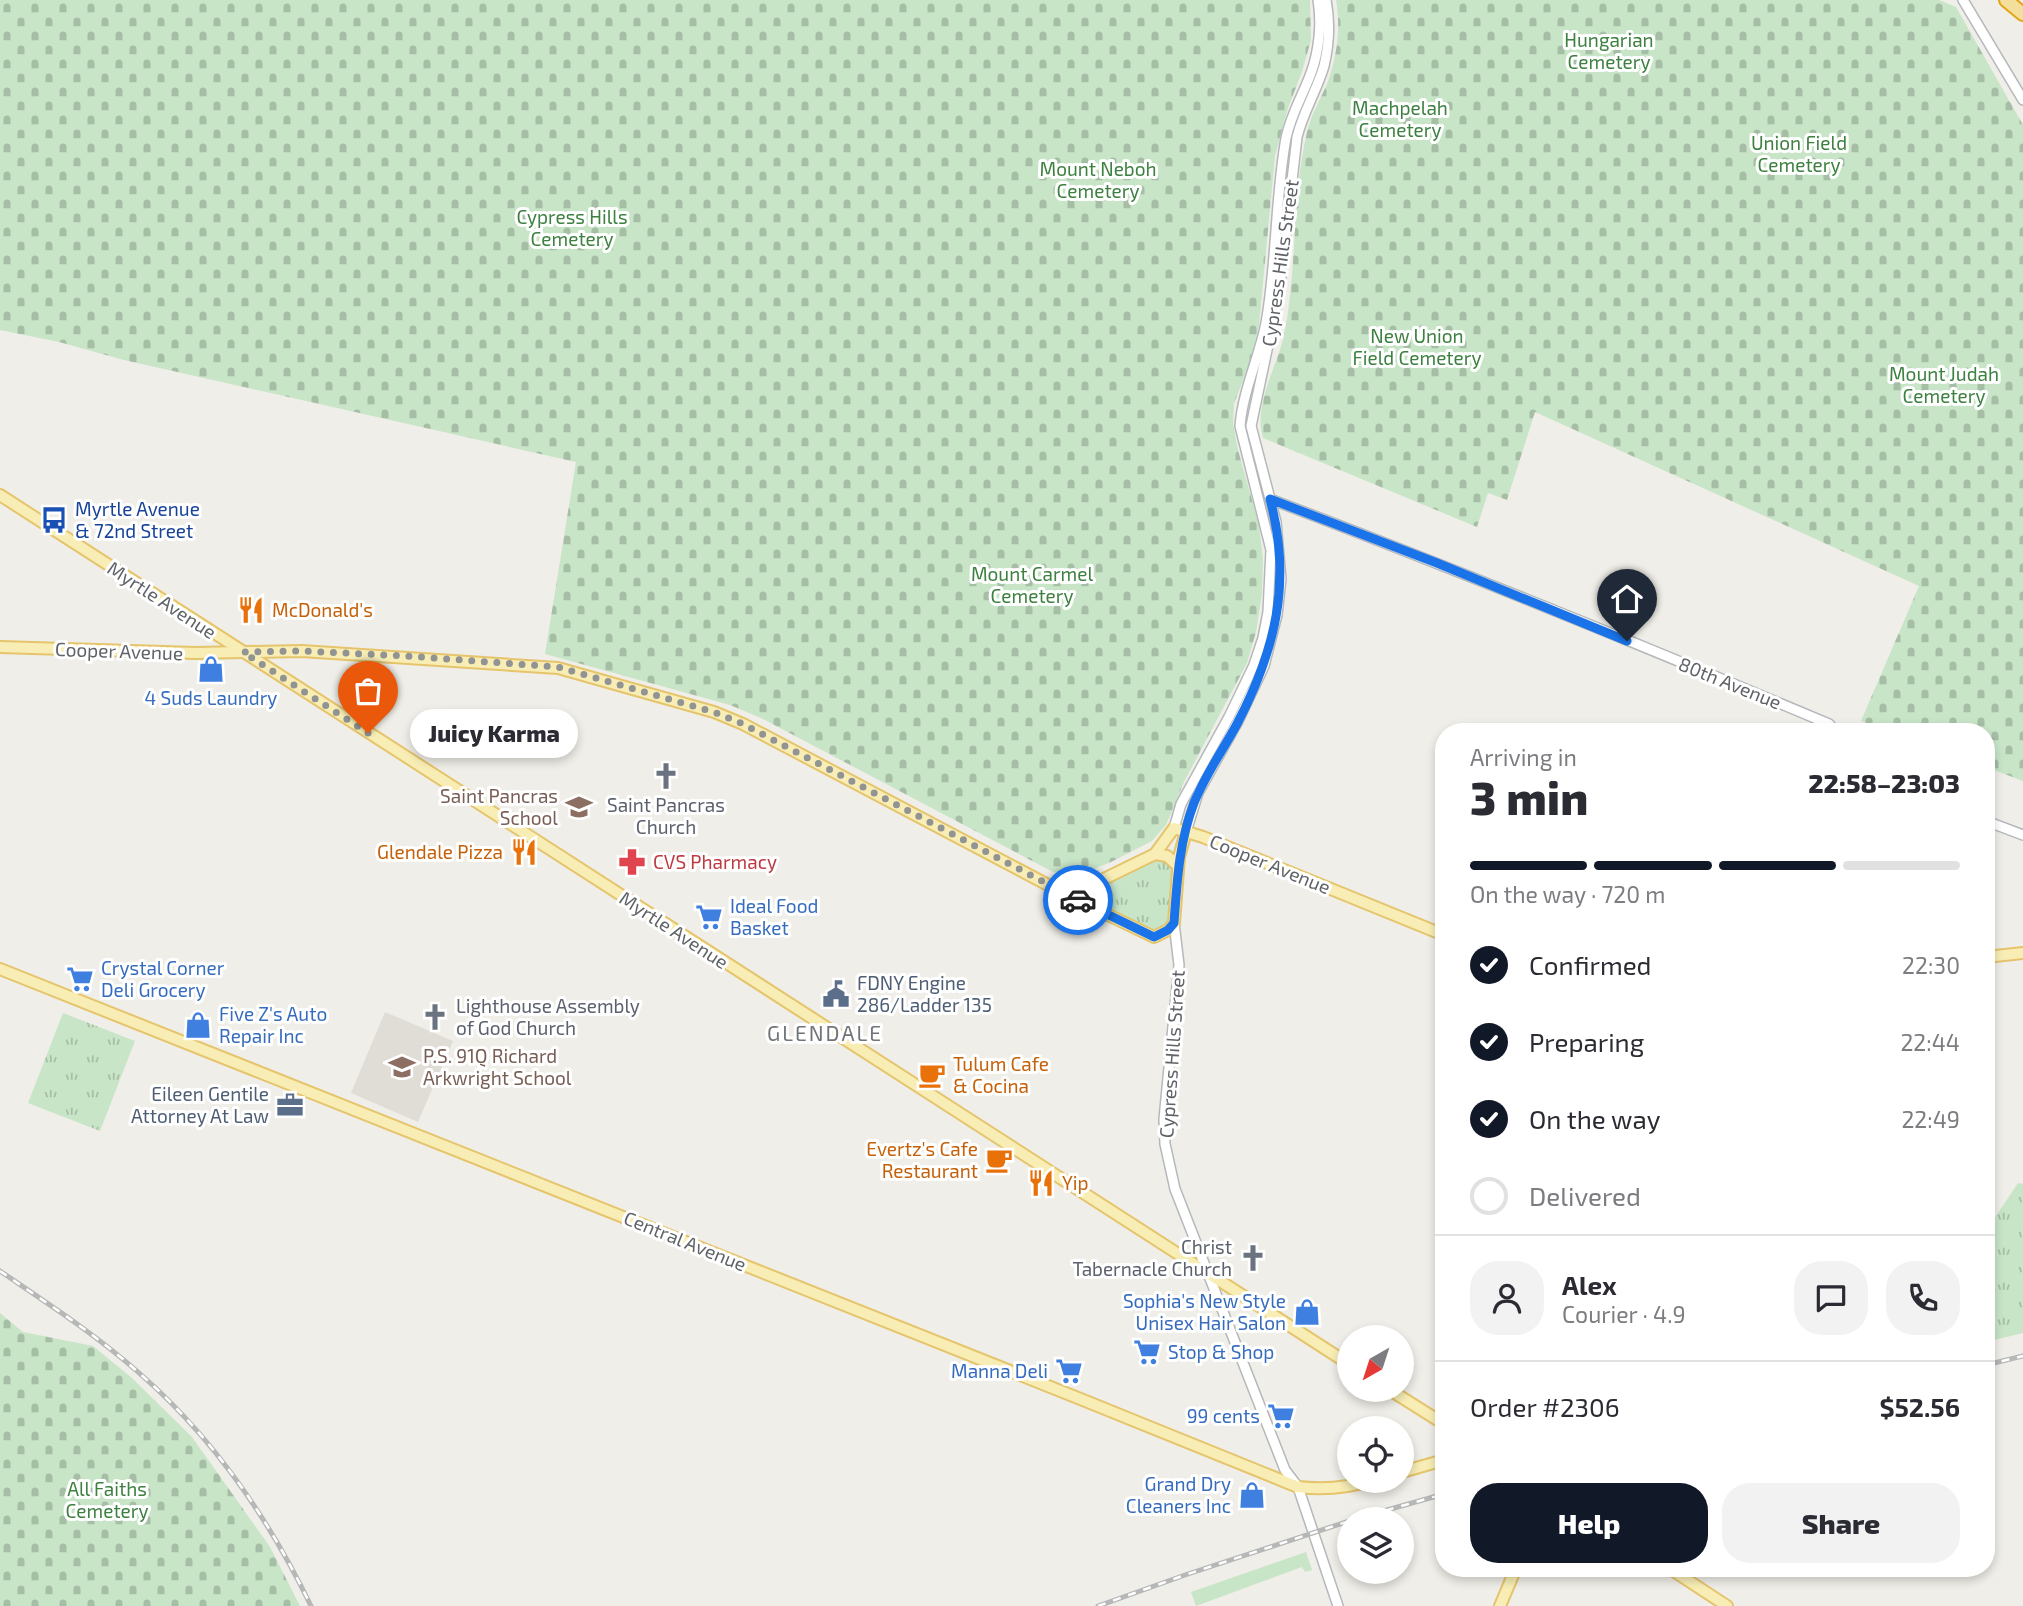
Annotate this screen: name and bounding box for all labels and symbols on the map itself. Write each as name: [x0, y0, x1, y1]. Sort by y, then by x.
park label: Hungarian Cemetery: [1564, 28, 1654, 73]
park label: Machpelah Cemetery: [1352, 96, 1448, 141]
park label: Union Field Cemetery: [1751, 131, 1847, 176]
park label: Mount Neboh Cemetery: [1039, 157, 1157, 202]
street label: Cypress Hills Street: [1256, 178, 1303, 348]
park label: Cypress Hills Cemetery: [516, 205, 628, 250]
park label: New Union Field Cemetery: [1353, 324, 1481, 369]
park label: Mount Judah Cemetery: [1889, 362, 1999, 407]
place label: Myrtle Avenue & 72nd Street: [75, 497, 200, 542]
bus stop icon: Myrtle Avenue & 72nd Street: [39, 505, 69, 535]
street label: Myrtle Avenue: [104, 556, 221, 643]
park label: Mount Carmel Cemetery: [971, 562, 1093, 607]
pin: [1597, 569, 1657, 641]
restaurant icon: McDonald's: [236, 595, 266, 625]
place label: McDonald's: [272, 598, 373, 621]
street label: Cooper Avenue: [54, 637, 184, 664]
street label: 80th Avenue: [1675, 652, 1785, 714]
shop icon: 4 Suds Laundry: [196, 654, 226, 684]
pin: [338, 661, 398, 733]
place label: 4 Suds Laundry: [145, 686, 277, 709]
callout: Juicy Karma: [410, 708, 578, 758]
church icon: Saint Pancras Church: [651, 761, 681, 791]
place label: Saint Pancras School: [440, 784, 558, 829]
school or university icon: Saint Pancras School: [564, 792, 594, 822]
place label: Saint Pancras Church: [607, 793, 725, 838]
street label: Cooper Avenue: [1206, 829, 1334, 898]
restaurant icon: Glendale Pizza: [509, 837, 539, 867]
place label: Glendale Pizza: [377, 840, 503, 863]
pharmacy icon: CVS Pharmacy: [617, 847, 647, 877]
place label: CVS Pharmacy: [653, 850, 777, 873]
courier: [1043, 865, 1113, 935]
street label: Myrtle Avenue: [616, 886, 733, 973]
place label: Ideal Food Basket: [730, 894, 818, 939]
supermarket icon: Ideal Food Basket: [694, 902, 724, 932]
place label: Crystal Corner Deli Grocery: [101, 956, 225, 1001]
supermarket icon: Crystal Corner Deli Grocery: [65, 964, 95, 994]
street label: Cypress Hills Street: [1154, 969, 1189, 1139]
place label: FDNY Engine 286/Ladder 135: [857, 971, 992, 1016]
public building icon: FDNY Engine 286/Ladder 135: [821, 979, 851, 1009]
place label: Lighthouse Assembly of God Church: [456, 994, 640, 1039]
place label: Five Z's Auto Repair Inc: [219, 1002, 327, 1047]
church icon: Lighthouse Assembly of God Church: [420, 1002, 450, 1032]
shop icon: Five Z's Auto Repair Inc: [183, 1010, 213, 1040]
district label: GLENDALE: [767, 1020, 883, 1045]
place label: P.S. 91Q Richard Arkwright School: [423, 1044, 572, 1089]
school or university icon: P.S. 91Q Richard Arkwright School: [387, 1052, 417, 1082]
place label: Tulum Cafe & Cocina: [953, 1052, 1049, 1097]
cafe icon: Tulum Cafe & Cocina: [917, 1060, 947, 1090]
place label: Eileen Gentile Attorney At Law: [131, 1082, 269, 1127]
office icon: Eileen Gentile Attorney At Law: [275, 1090, 305, 1120]
place label: Evertz's Cafe Restaurant: [866, 1137, 978, 1182]
cafe icon: Evertz's Cafe Restaurant: [984, 1145, 1014, 1175]
restaurant icon: Yip: [1026, 1168, 1056, 1198]
place label: Yip: [1062, 1171, 1089, 1194]
street label: Central Avenue: [621, 1206, 750, 1276]
place label: Christ Tabernacle Church: [1072, 1235, 1232, 1280]
church icon: Christ Tabernacle Church: [1238, 1243, 1268, 1273]
place label: Sophia's New Style Unisex Hair Salon: [1123, 1289, 1286, 1334]
shop icon: Sophia's New Style Unisex Hair Salon: [1292, 1297, 1322, 1327]
north arrow: [1337, 1325, 1414, 1402]
supermarket icon: Stop & Shop: [1132, 1337, 1162, 1367]
place label: Stop & Shop: [1168, 1340, 1274, 1363]
supermarket icon: Manna Deli: [1054, 1356, 1084, 1386]
place label: Manna Deli: [951, 1359, 1048, 1382]
supermarket icon: 99 cents: [1266, 1401, 1296, 1431]
place label: 99 cents: [1187, 1404, 1260, 1427]
place label: Grand Dry Cleaners Inc: [1126, 1472, 1231, 1517]
park label: All Faiths Cemetery: [66, 1477, 149, 1522]
shop icon: Grand Dry Cleaners Inc: [1237, 1480, 1267, 1510]

